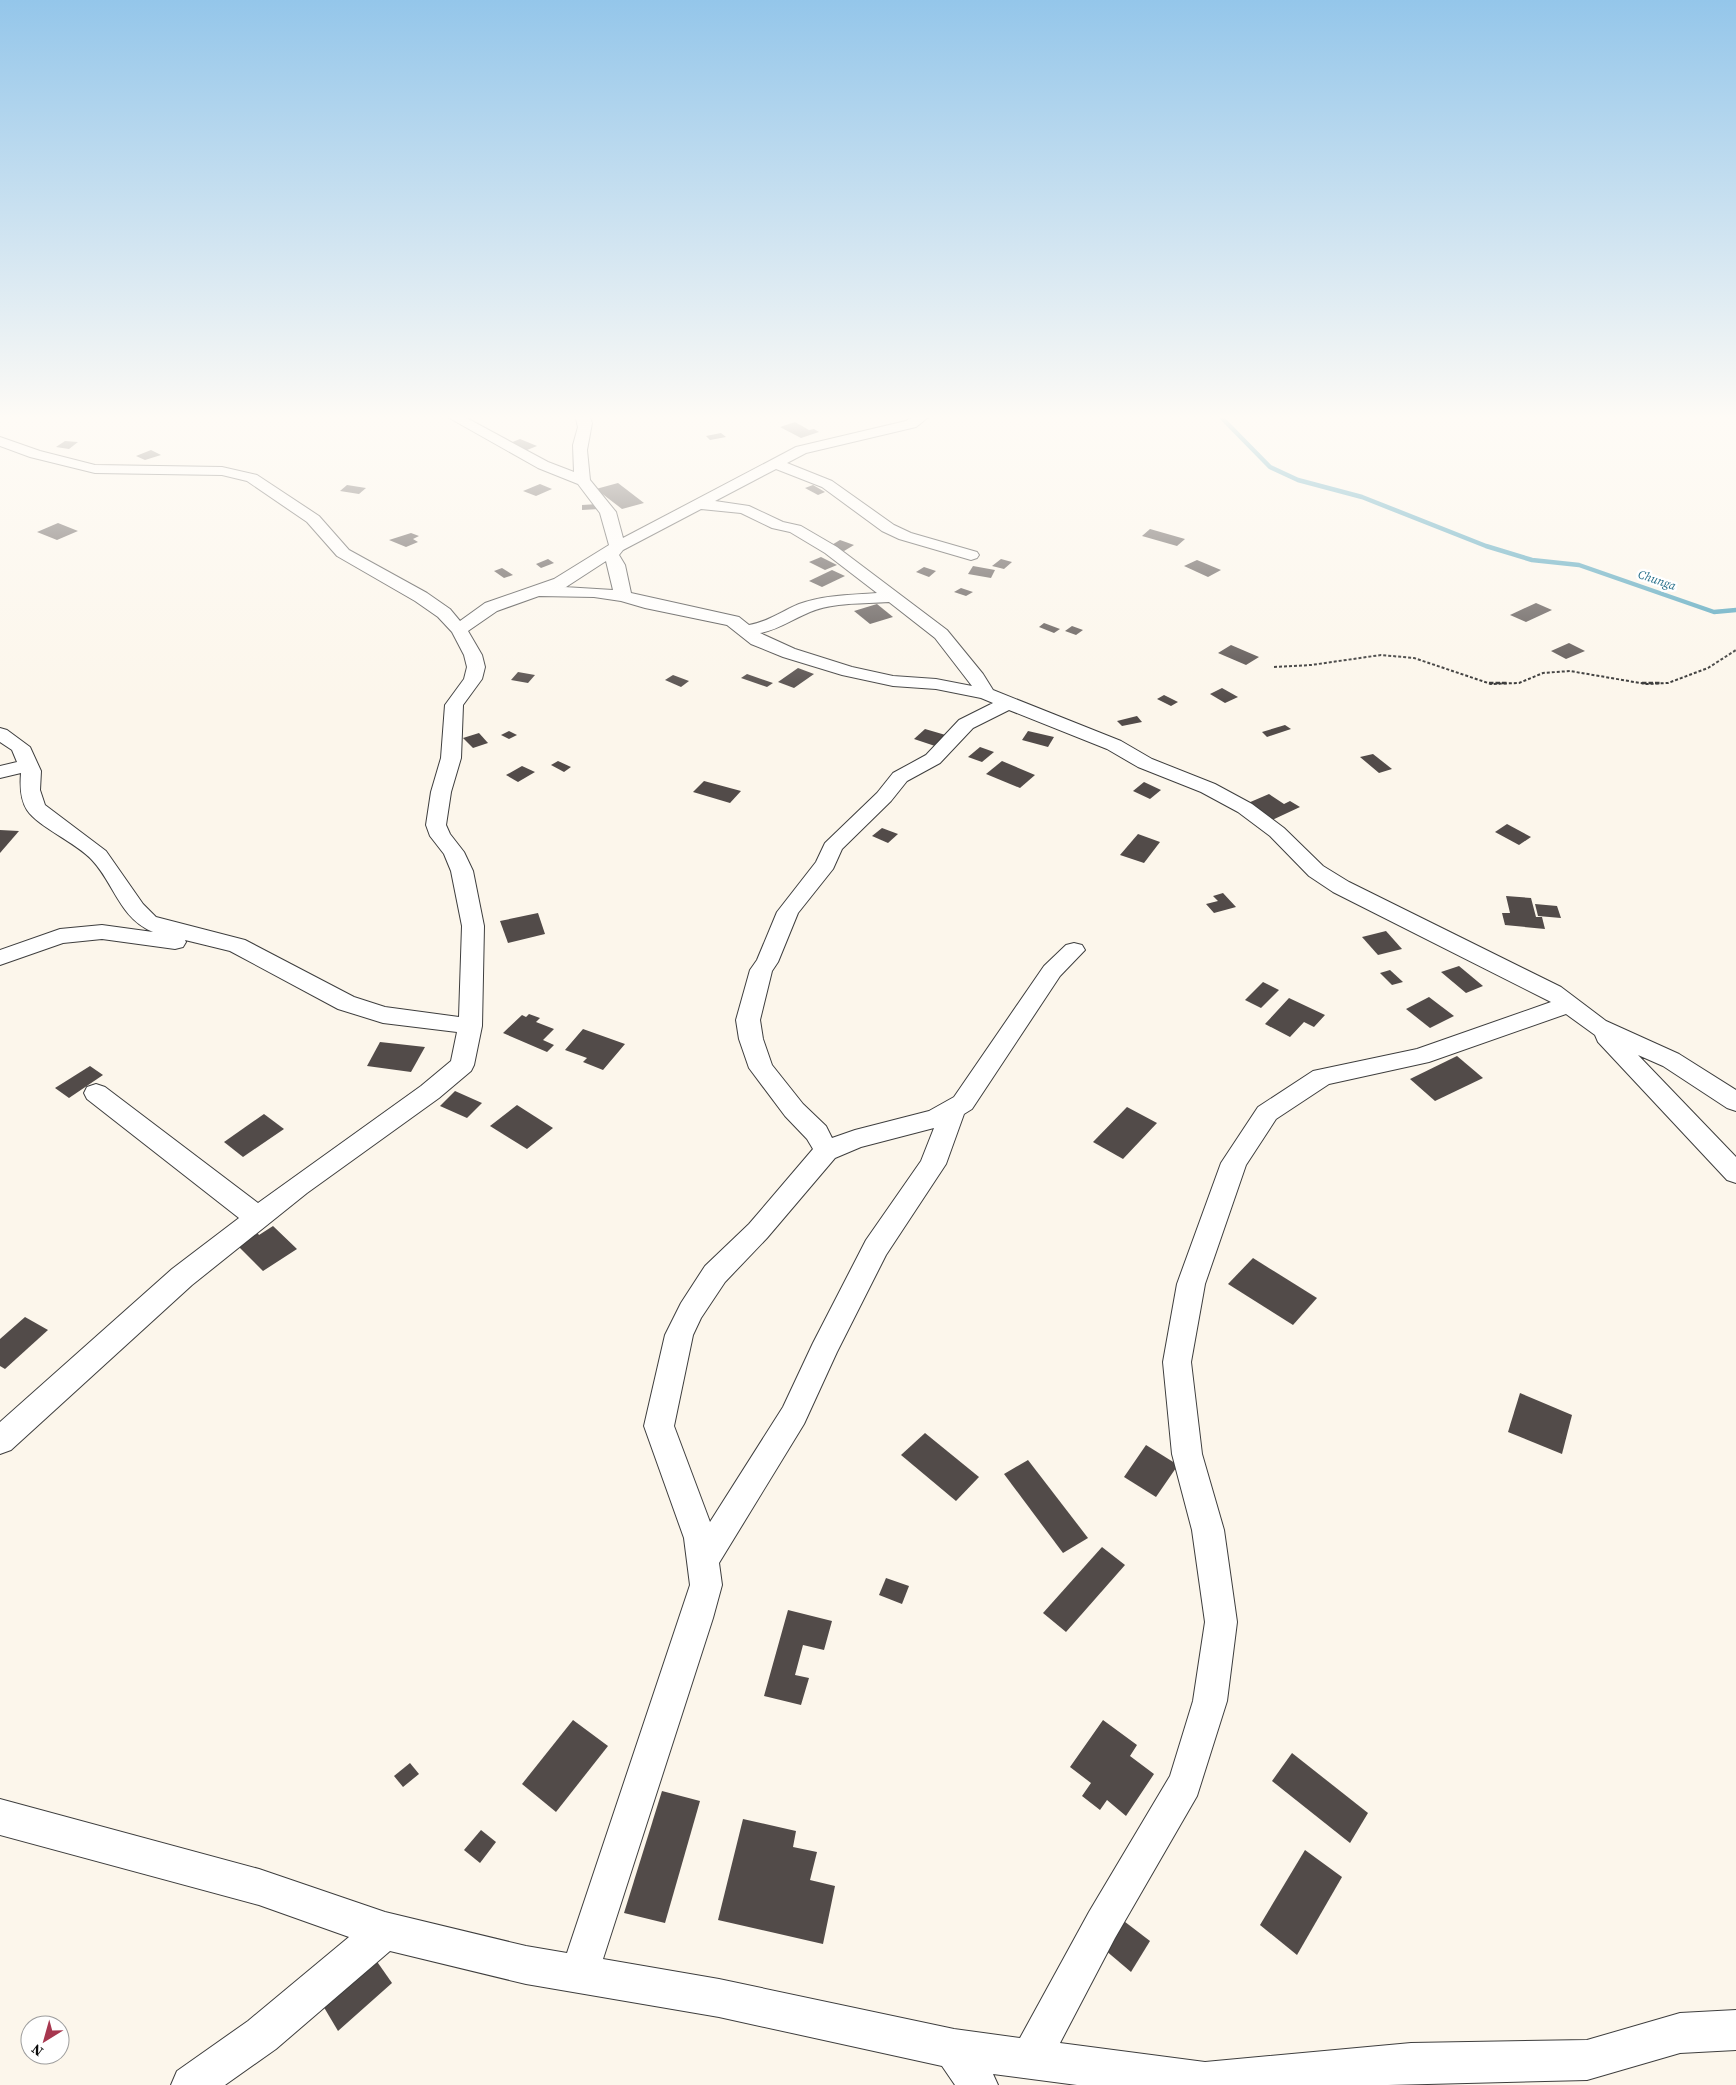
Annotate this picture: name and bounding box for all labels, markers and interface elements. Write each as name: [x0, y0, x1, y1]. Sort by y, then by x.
water label: Chunga: [1636, 566, 1679, 594]
north arrow: [20, 2015, 70, 2065]
text: N: [27, 2039, 47, 2061]

